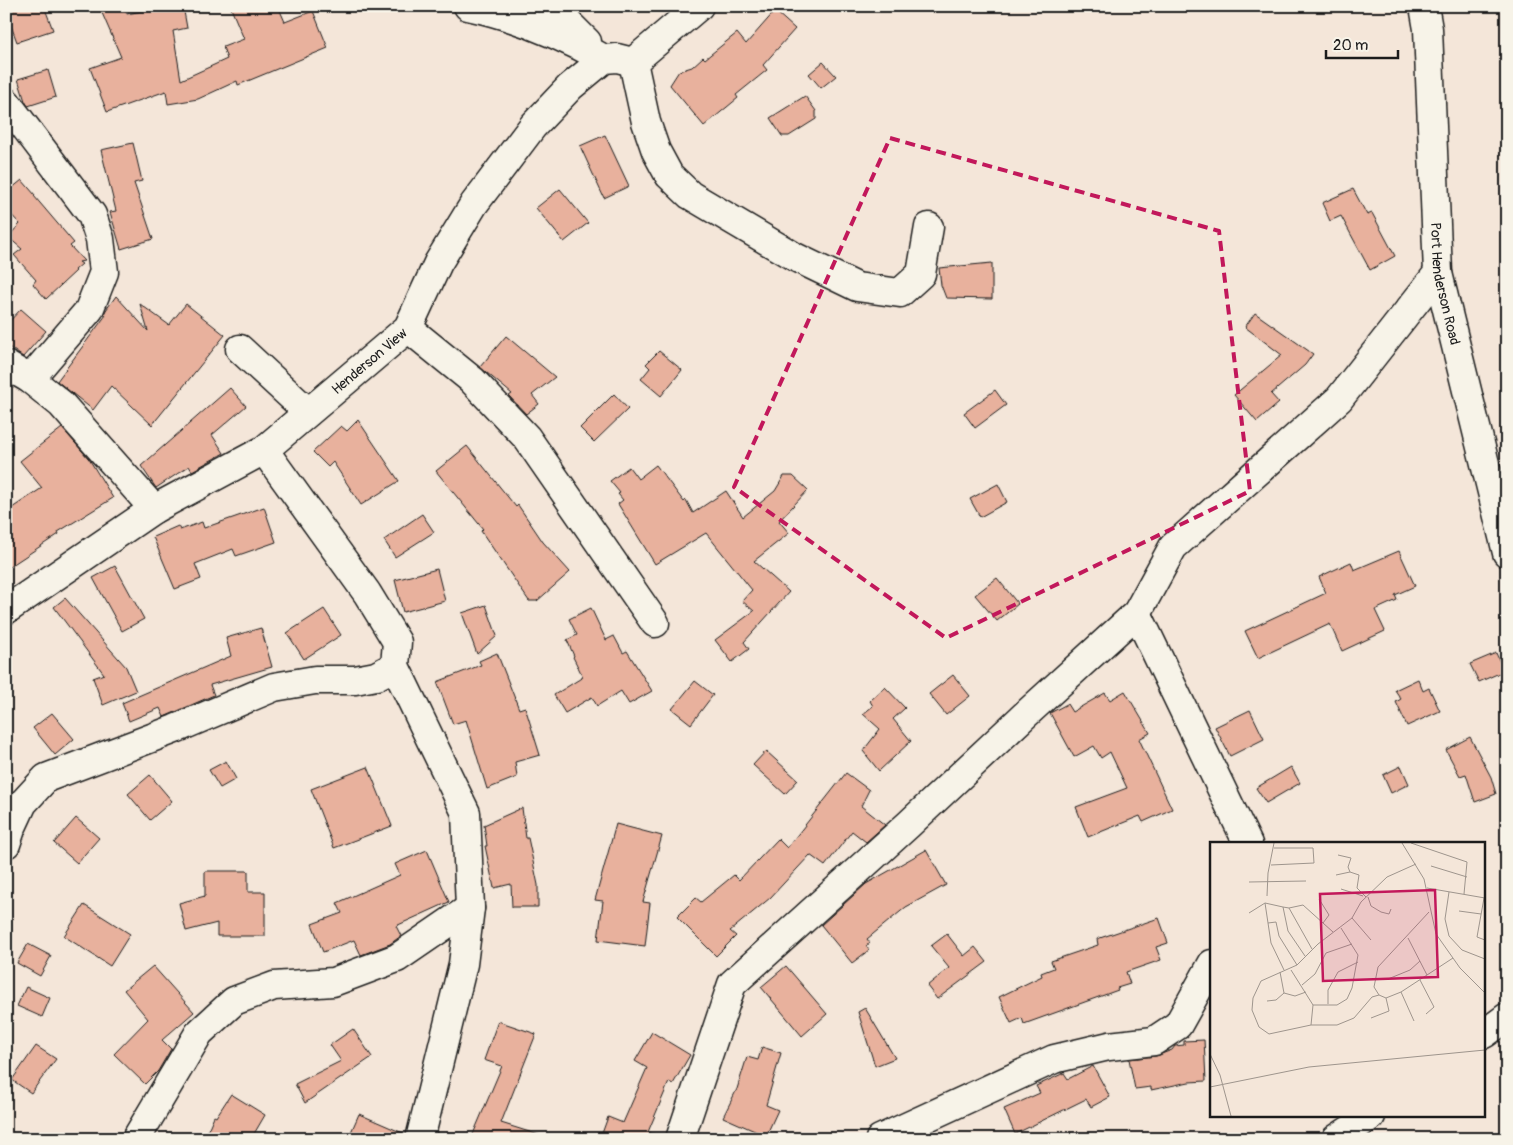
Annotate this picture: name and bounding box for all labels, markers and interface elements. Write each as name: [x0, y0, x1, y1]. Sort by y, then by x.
scale bar: [1326, 28, 1398, 60]
text: 20 m: [1333, 36, 1368, 55]
street label: Port Henderson Road: [1427, 222, 1464, 347]
street label: Henderson View: [328, 324, 411, 398]
inset map: [1210, 842, 1486, 1118]

